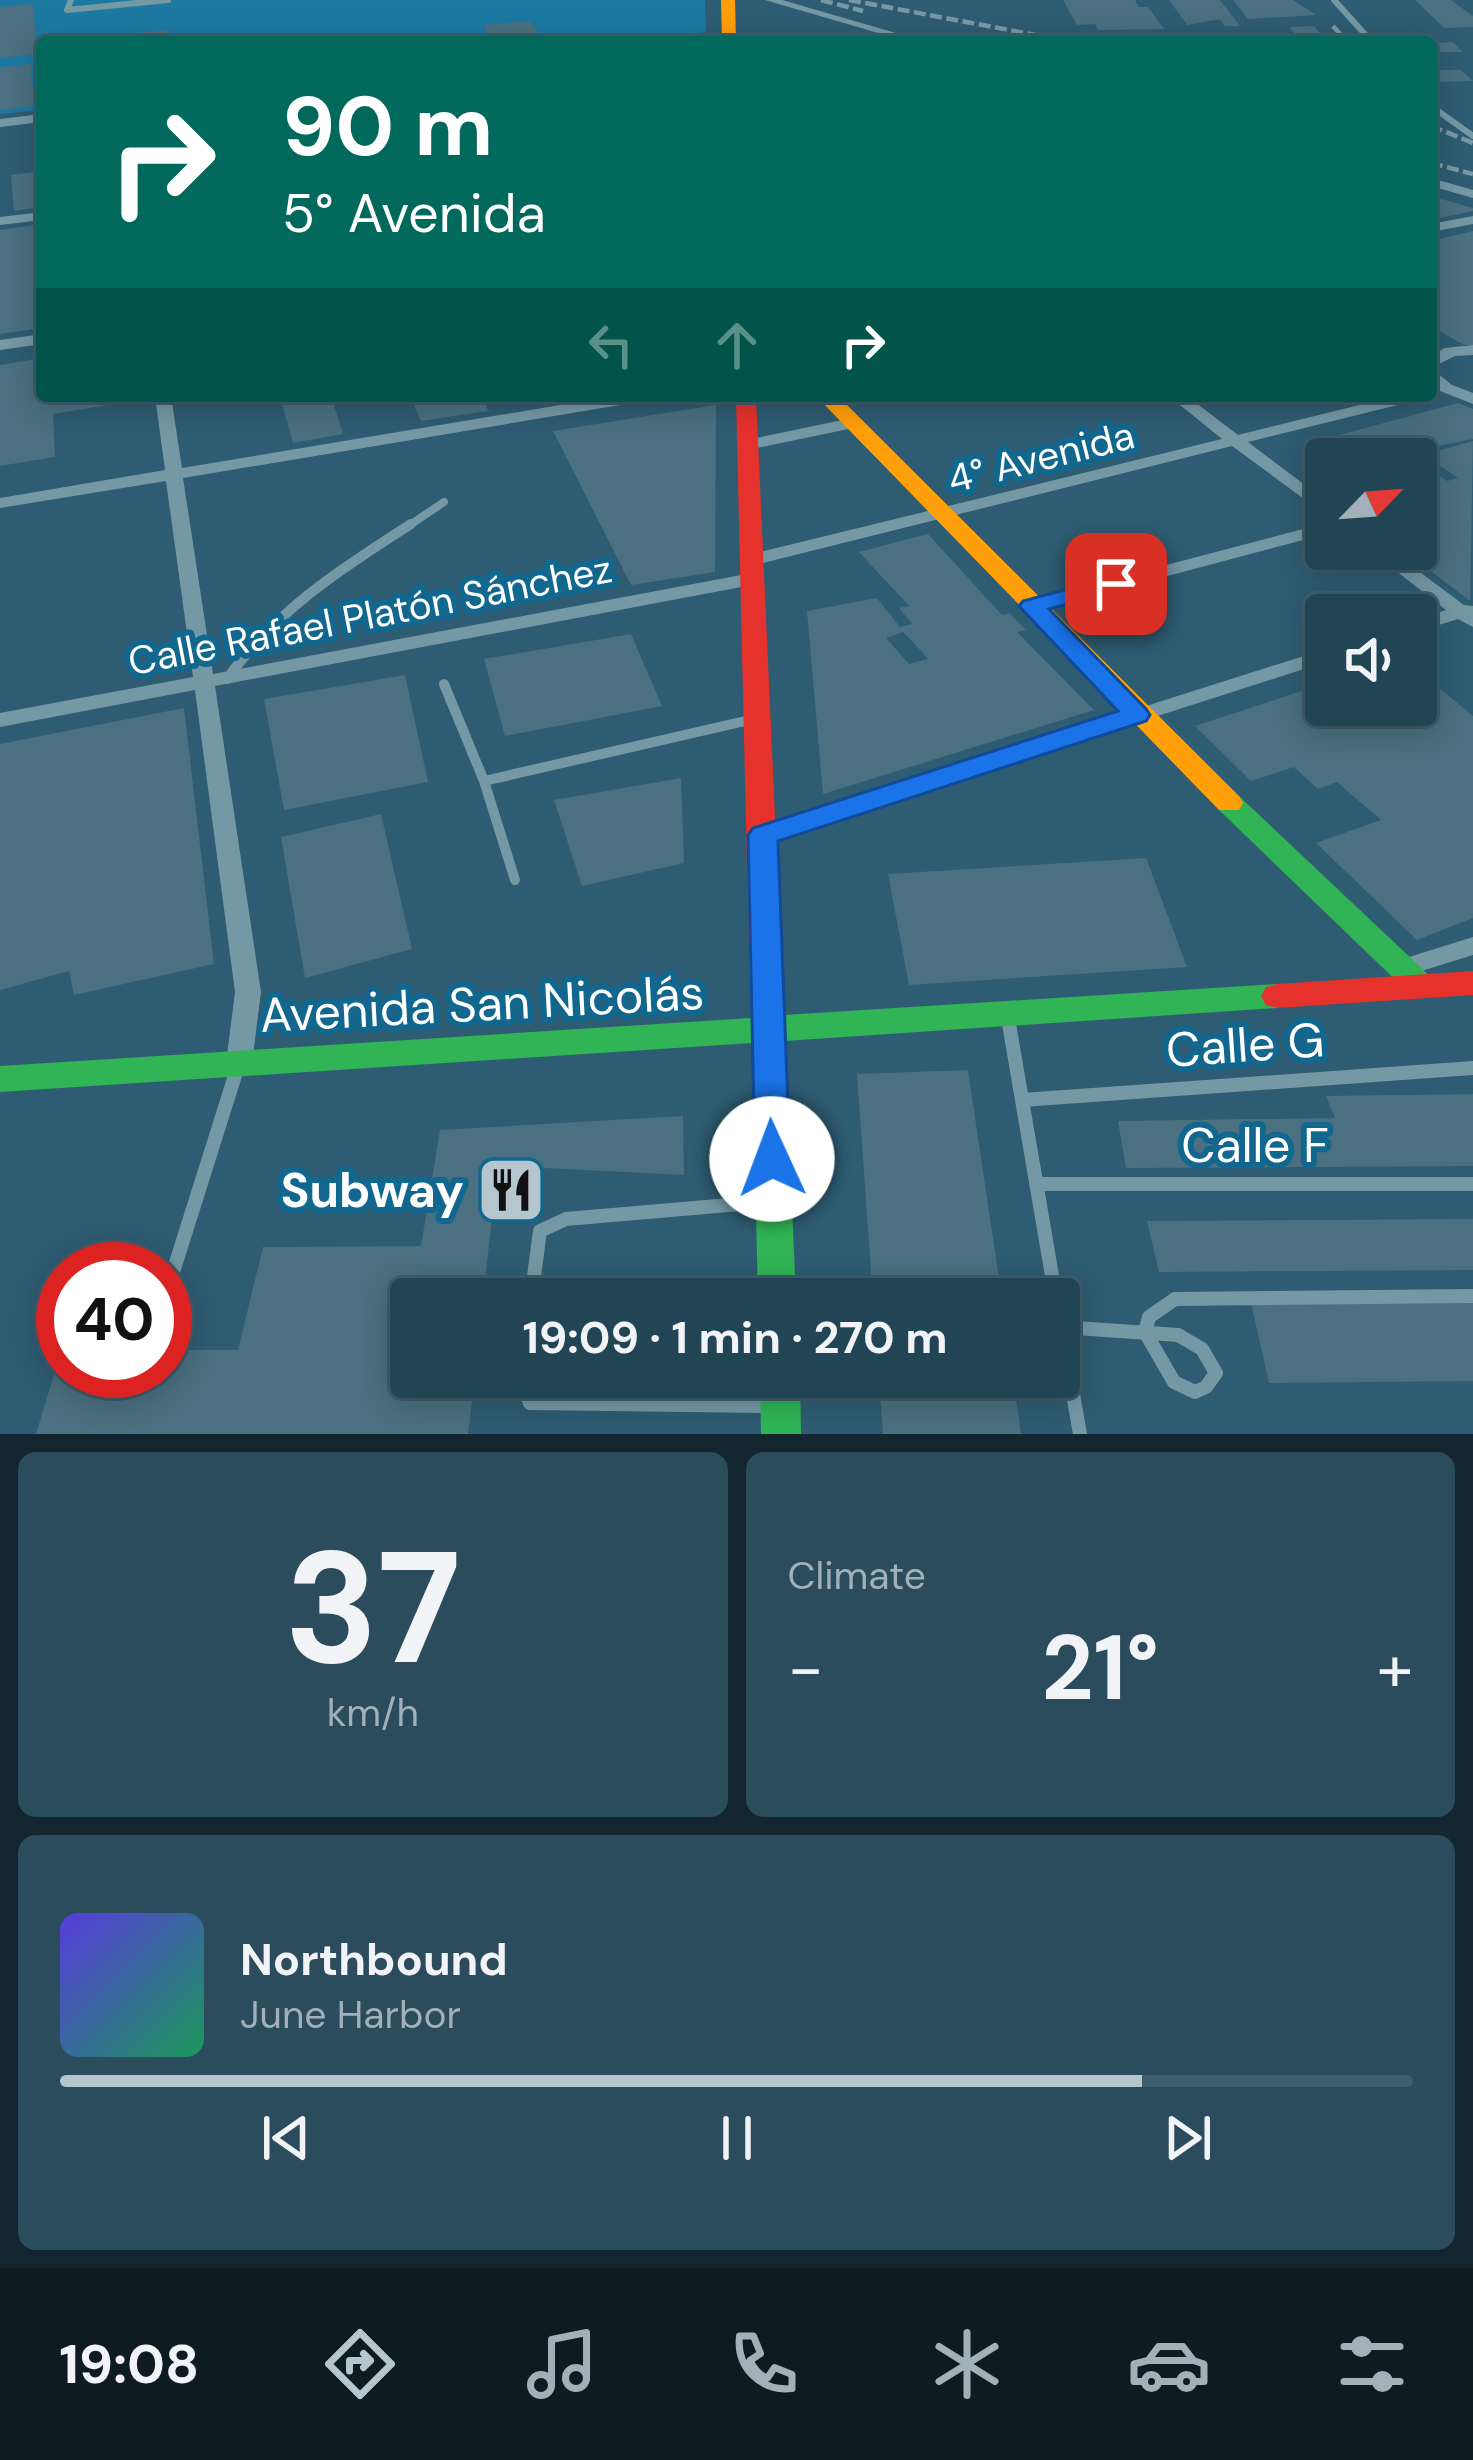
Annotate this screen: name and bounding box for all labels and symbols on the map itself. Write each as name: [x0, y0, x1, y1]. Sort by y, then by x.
street label: 4° Avenida: [942, 409, 1140, 505]
north arrow: [1305, 438, 1437, 570]
pin: [1065, 533, 1167, 635]
street label: Calle Rafael Platón Sánchez: [124, 543, 616, 687]
street label: Avenida San Nicolás: [258, 961, 706, 1047]
street label: Calle G: [1164, 1008, 1326, 1082]
position arrow: [709, 1096, 835, 1222]
street label: Calle F: [1181, 1114, 1329, 1177]
restaurant icon: Subway: [476, 1155, 546, 1225]
place label: Subway: [280, 1159, 464, 1222]
speed limit sign: 40: [36, 1242, 192, 1398]

